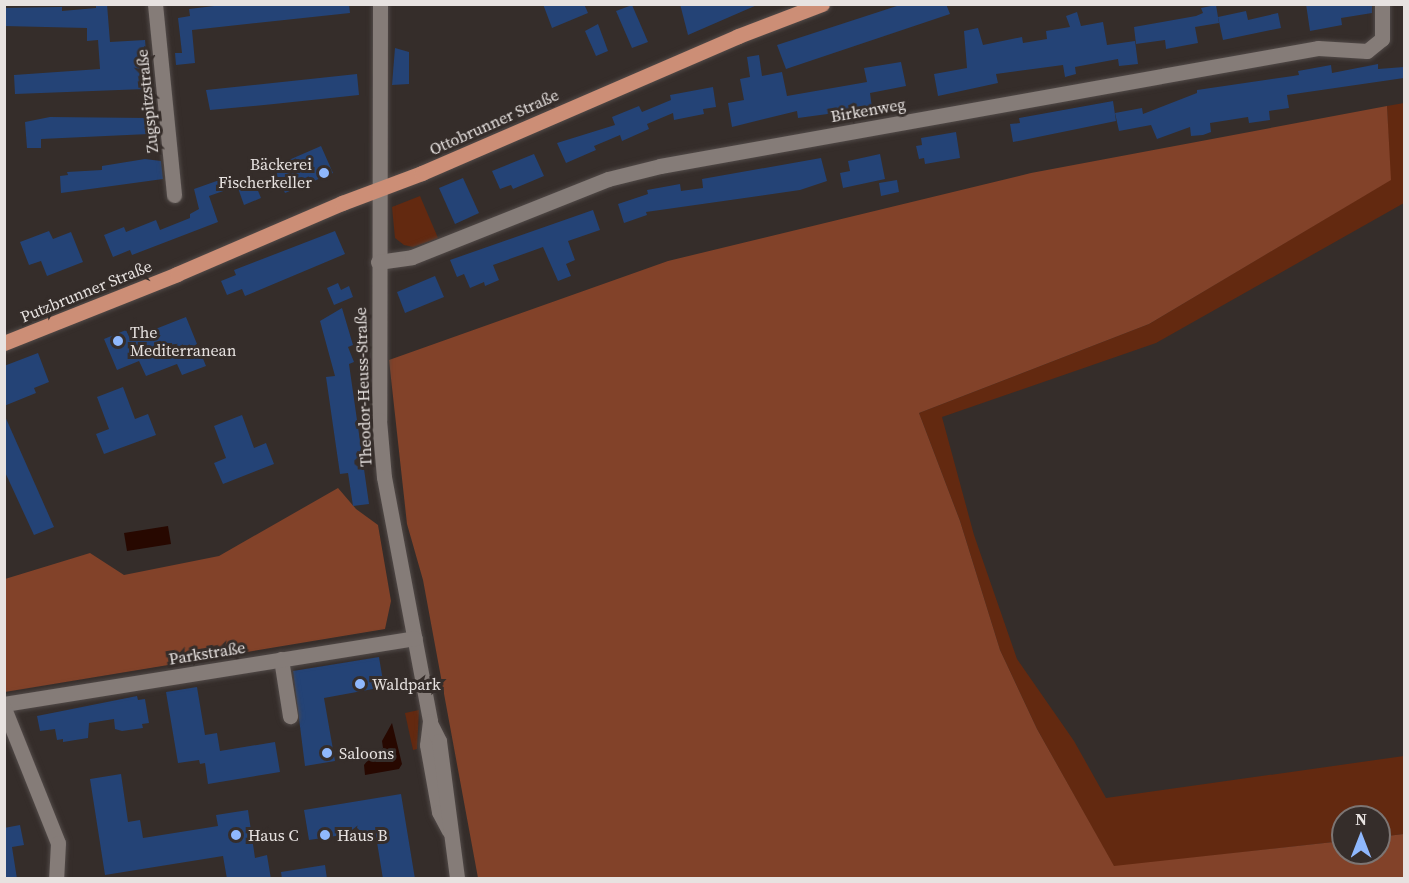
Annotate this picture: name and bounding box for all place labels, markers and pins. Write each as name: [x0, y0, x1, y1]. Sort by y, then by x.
place label: Bäckerei Fischerkeller: [218, 154, 312, 192]
marker: Bäckerei Fischerkeller: [317, 166, 331, 180]
place label: The Mediterranean: [130, 322, 236, 360]
marker: The Mediterranean: [111, 334, 125, 348]
place label: Waldpark: [372, 674, 441, 694]
marker: Waldpark: [353, 677, 367, 691]
place label: Saloons: [339, 743, 394, 763]
marker: Saloons: [320, 746, 334, 760]
place label: Haus C: [248, 825, 299, 845]
place label: Haus B: [337, 825, 387, 845]
marker: Haus C: [229, 828, 243, 842]
marker: Haus B: [318, 828, 332, 842]

